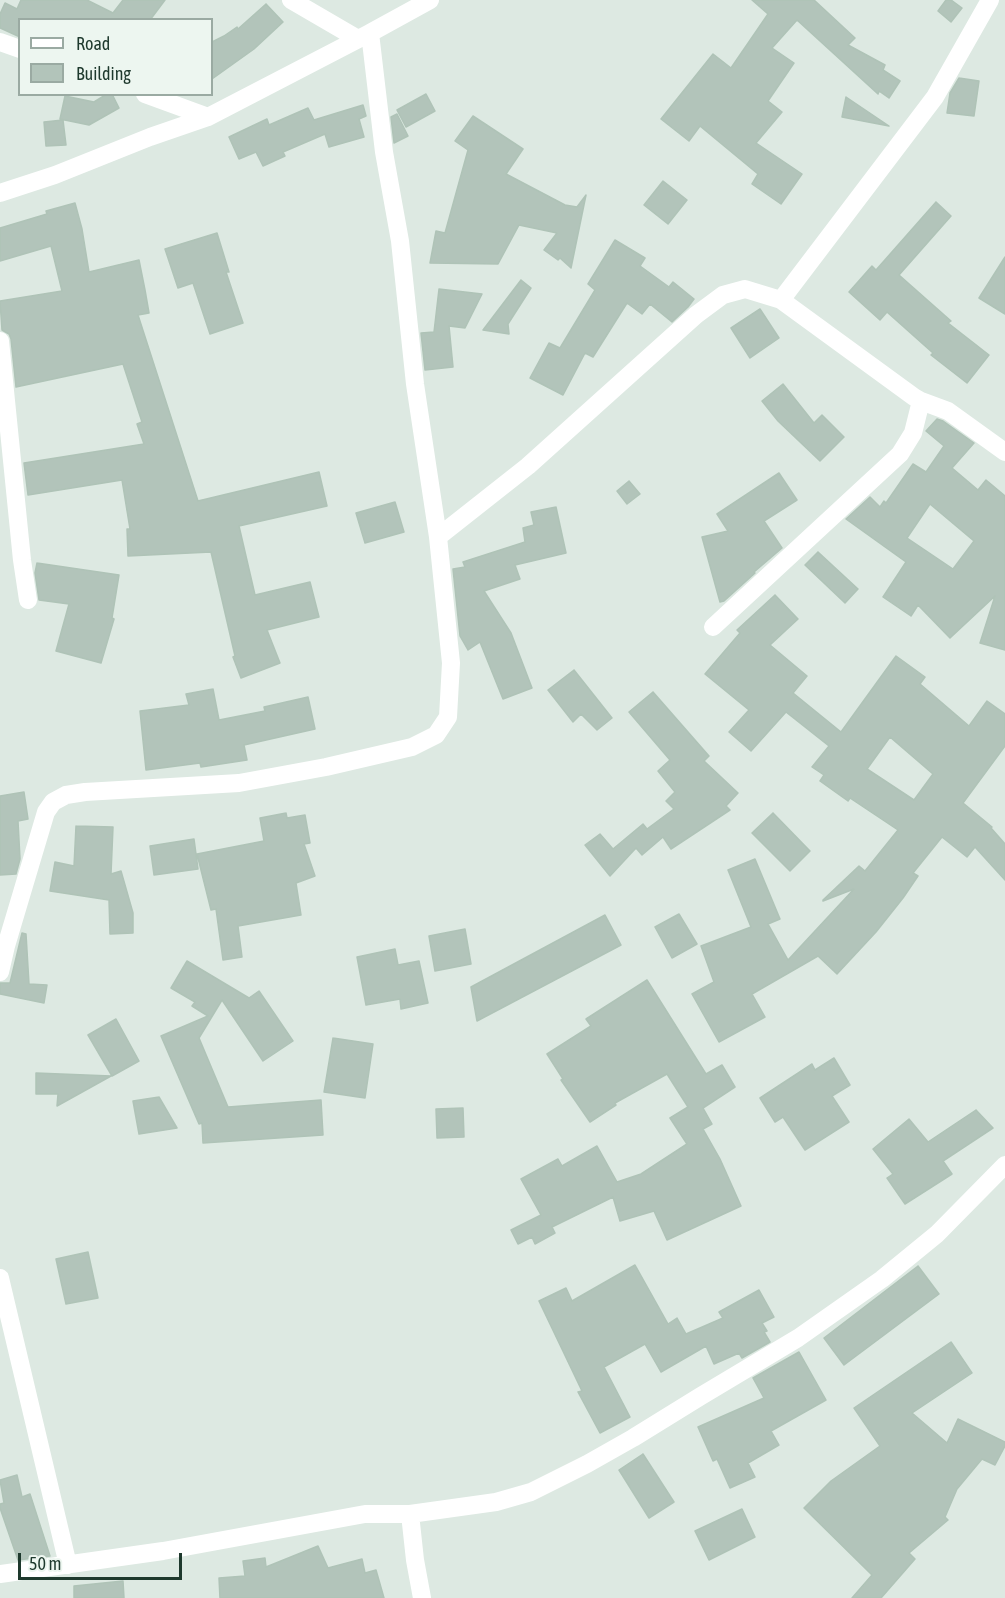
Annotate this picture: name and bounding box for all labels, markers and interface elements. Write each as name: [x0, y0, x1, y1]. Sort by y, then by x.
legend: [18, 18, 213, 96]
text: Road: [76, 33, 110, 54]
text: Building: [76, 63, 131, 84]
scale bar: [21, 1541, 184, 1579]
text: 50 m: [29, 1553, 61, 1574]

